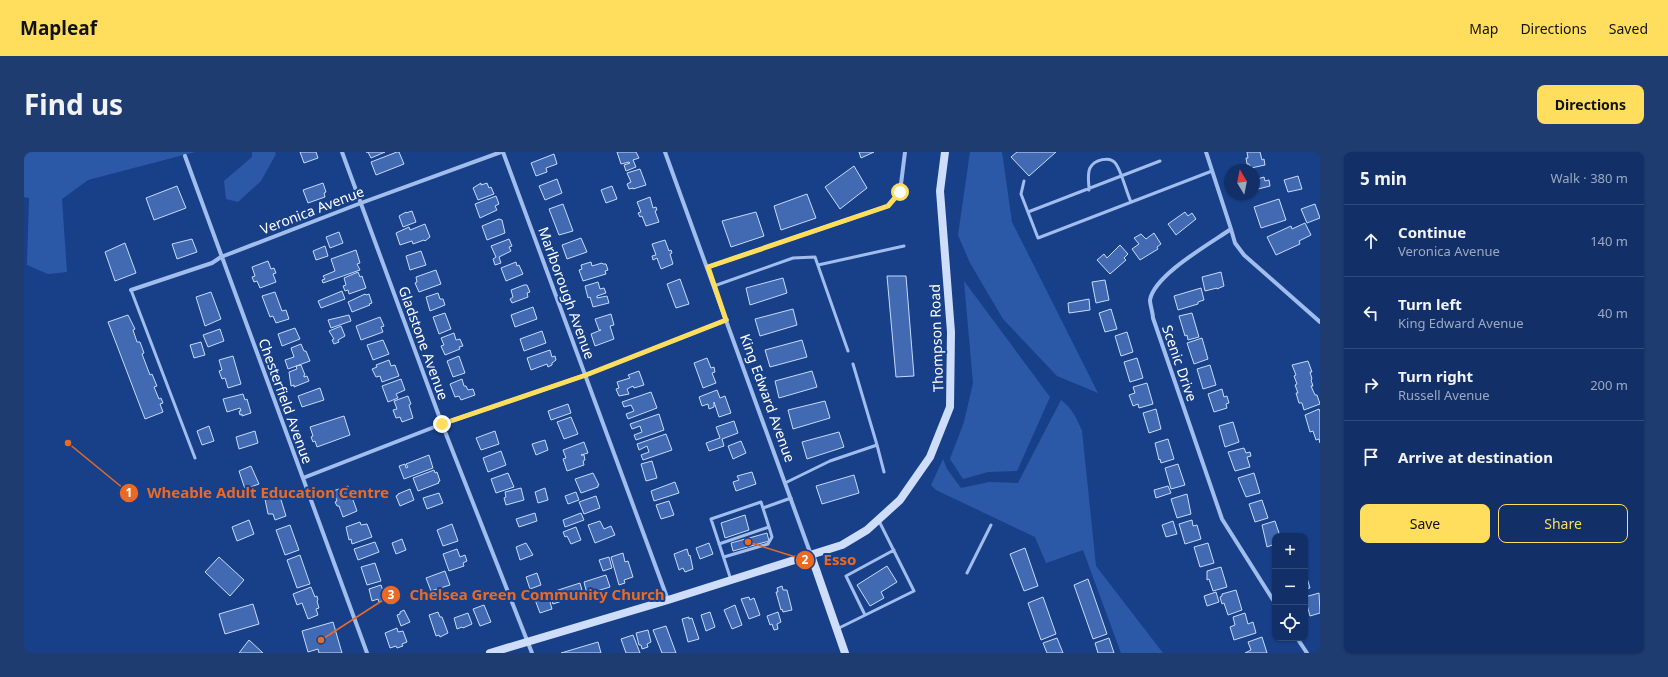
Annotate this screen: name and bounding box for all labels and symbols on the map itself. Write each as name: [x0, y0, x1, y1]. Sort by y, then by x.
north arrow: [1224, 164, 1260, 200]
street label: Veronica Avenue: [257, 181, 367, 239]
route start: [891, 183, 909, 201]
street label: Marlborough Avenue: [534, 224, 600, 362]
street label: Gladstone Avenue: [395, 283, 453, 403]
street label: Thompson Road: [925, 284, 947, 392]
street label: Scenic Drive: [1158, 322, 1202, 404]
street label: King Edward Avenue: [736, 331, 800, 465]
street label: Chesterfield Avenue: [254, 336, 318, 466]
route end: [433, 415, 451, 433]
callout: Wheable Adult Education Centre: [119, 479, 397, 506]
text: Wheable Adult Education Centre: [147, 482, 389, 502]
text: 1: [126, 484, 132, 501]
callout: Esso: [795, 546, 864, 573]
text: Esso: [824, 549, 856, 569]
text: 2: [802, 551, 809, 568]
callout: Chelsea Green Community Church: [381, 582, 672, 609]
text: Chelsea Green Community Church: [409, 584, 665, 604]
text: 3: [388, 586, 395, 603]

